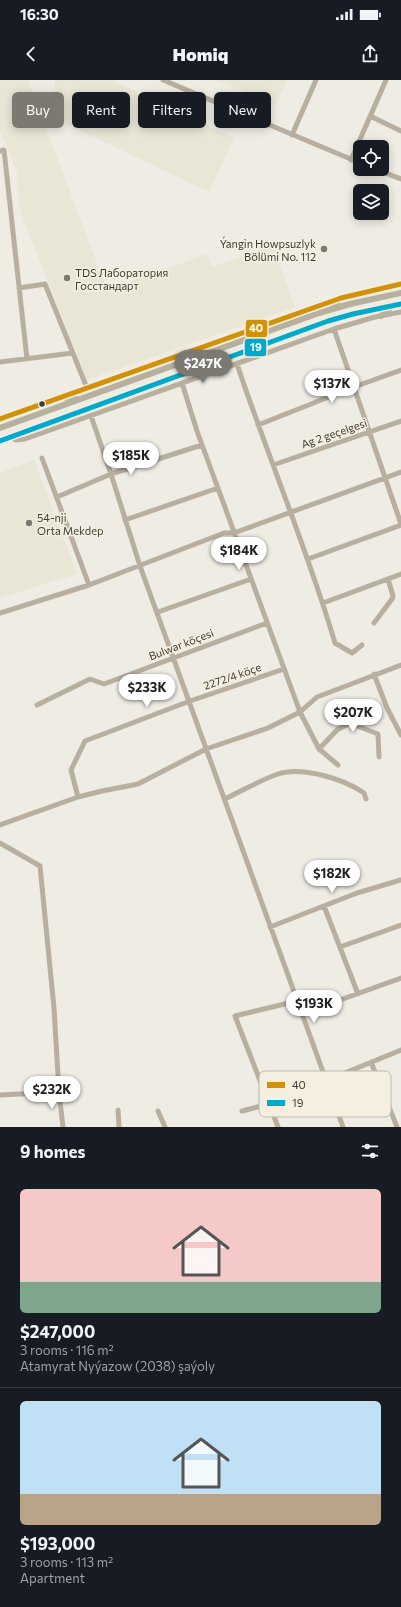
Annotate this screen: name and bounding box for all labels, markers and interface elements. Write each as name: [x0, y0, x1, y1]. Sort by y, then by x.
text: 16:30: [20, 5, 59, 23]
icon: back: [20, 43, 42, 65]
text: Homiq: [173, 43, 228, 65]
icon: share: [359, 43, 381, 65]
chip: Buy: [12, 92, 64, 128]
chip: Rent: [72, 92, 130, 128]
chip: Filters: [138, 92, 206, 128]
chip: New: [214, 92, 271, 128]
map controls: [353, 140, 389, 220]
button: locate: [353, 140, 389, 176]
button: layers: [353, 184, 389, 220]
place label: Ýangin Howpsuzlyk Bölümi No. 112: [220, 236, 316, 263]
marker: Ýangin Howpsuzlyk Bölümi No. 112: [319, 244, 329, 254]
place label: TDS Лаборатория Госстандарт: [75, 266, 168, 292]
marker: TDS Лаборатория Госстандарт: [62, 273, 72, 283]
line badge: 40: [245, 319, 268, 338]
text: 40: [249, 321, 263, 334]
line badge: 19: [244, 338, 267, 357]
text: 19: [250, 340, 262, 353]
pin: $247K: [175, 350, 231, 384]
text: $247K: [184, 355, 222, 371]
pin: $137K: [304, 370, 360, 404]
text: $137K: [313, 375, 351, 391]
unlabelled marker: [37, 399, 47, 409]
street label: Ag 2 geçelgesi: [299, 416, 369, 450]
pin: $185K: [103, 442, 159, 476]
text: $185K: [112, 447, 150, 463]
place label: 54-nji Orta Mekdep: [37, 511, 103, 537]
marker: 54-nji Orta Mekdep: [24, 518, 34, 528]
pin: $184K: [211, 537, 267, 571]
text: $184K: [220, 542, 258, 558]
street label: Bulwar köçesi: [147, 626, 215, 662]
street label: 2272/4 köçe: [201, 660, 263, 692]
pin: $233K: [119, 674, 175, 708]
text: $233K: [127, 679, 167, 695]
pin: $207K: [325, 699, 381, 733]
text: $207K: [333, 704, 373, 720]
pin: $182K: [304, 860, 360, 894]
text: $182K: [313, 865, 351, 881]
pin: $193K: [286, 990, 342, 1024]
text: $193K: [295, 995, 333, 1011]
legend: [259, 1071, 391, 1117]
pin: $232K: [24, 1076, 80, 1110]
text: 40: [292, 1078, 306, 1091]
text: $232K: [33, 1081, 71, 1097]
text: 19: [292, 1096, 304, 1109]
icon: filters: [359, 1140, 381, 1162]
text: 9 homes: [20, 1141, 85, 1162]
icon: home: [165, 1215, 237, 1287]
text: $247,000: [20, 1321, 95, 1342]
text: 3 rooms · 116 m²: [20, 1342, 114, 1358]
text: Atamyrat Nyýazow (2038) şaýoly: [20, 1358, 215, 1374]
icon: home: [165, 1427, 237, 1499]
text: $193,000: [20, 1533, 95, 1554]
text: 3 rooms · 113 m²: [20, 1554, 113, 1570]
text: Apartment: [20, 1570, 85, 1586]

